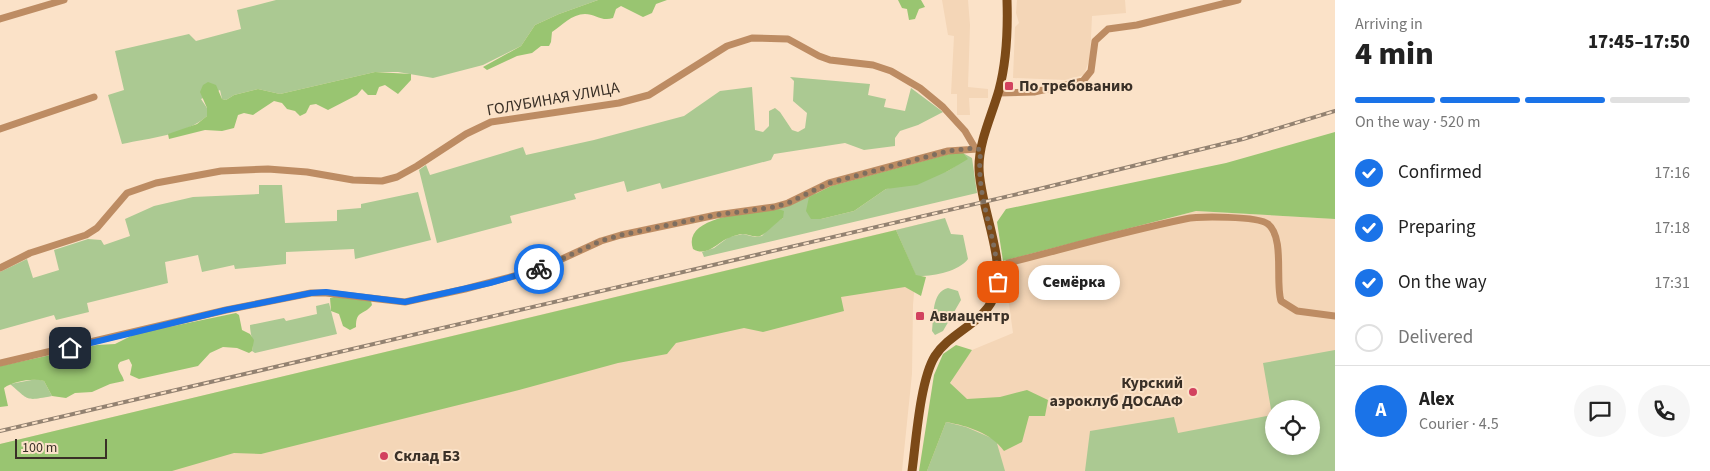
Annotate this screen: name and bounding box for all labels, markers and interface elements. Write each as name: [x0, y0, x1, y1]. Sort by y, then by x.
text: Arriving in: [1355, 13, 1423, 35]
text: 17:45–17:50: [1588, 29, 1690, 56]
text: 4 min: [1355, 31, 1434, 77]
place label: По требованию: [1019, 75, 1133, 97]
street label: ГОЛУБИНАЯ УЛИЦА: [485, 76, 621, 121]
marker: По требованию: [1003, 80, 1015, 92]
text: On the way · 520 m: [1355, 111, 1480, 133]
icon: check: [1355, 159, 1383, 187]
text: Confirmed: [1398, 159, 1482, 186]
text: 17:16: [1654, 162, 1690, 184]
icon: check: [1355, 214, 1383, 242]
text: Preparing: [1398, 214, 1476, 241]
text: 17:18: [1654, 217, 1690, 239]
courier: [514, 244, 564, 294]
icon: bike: [525, 255, 553, 283]
pin: [977, 261, 1019, 303]
callout: Семёрка: [1028, 264, 1120, 300]
icon: bag: [984, 268, 1012, 296]
icon: check: [1355, 269, 1383, 297]
text: On the way: [1398, 269, 1487, 296]
text: Семёрка: [1042, 271, 1106, 293]
text: 17:31: [1654, 272, 1690, 294]
place label: Авиацентр: [929, 305, 1010, 327]
marker: Авиацентр: [914, 310, 926, 322]
text: Delivered: [1398, 324, 1473, 351]
pin: [49, 327, 91, 369]
icon: home: [56, 334, 84, 362]
place label: Курский аэроклуб ДОСААФ: [1049, 372, 1183, 412]
button: chat: [1574, 385, 1626, 437]
button: phone: [1638, 385, 1690, 437]
marker: Курский аэроклуб ДОСААФ: [1187, 386, 1199, 398]
text: Alex: [1419, 386, 1455, 413]
text: A: [1376, 397, 1386, 424]
map controls: [1265, 400, 1320, 455]
button: locate: [1265, 400, 1320, 455]
text: Courier · 4.5: [1419, 413, 1499, 435]
scale bar: [15, 436, 108, 459]
text: 100 m: [22, 438, 57, 458]
place label: Склад Б3: [394, 445, 460, 467]
marker: Склад Б3: [378, 450, 390, 462]

